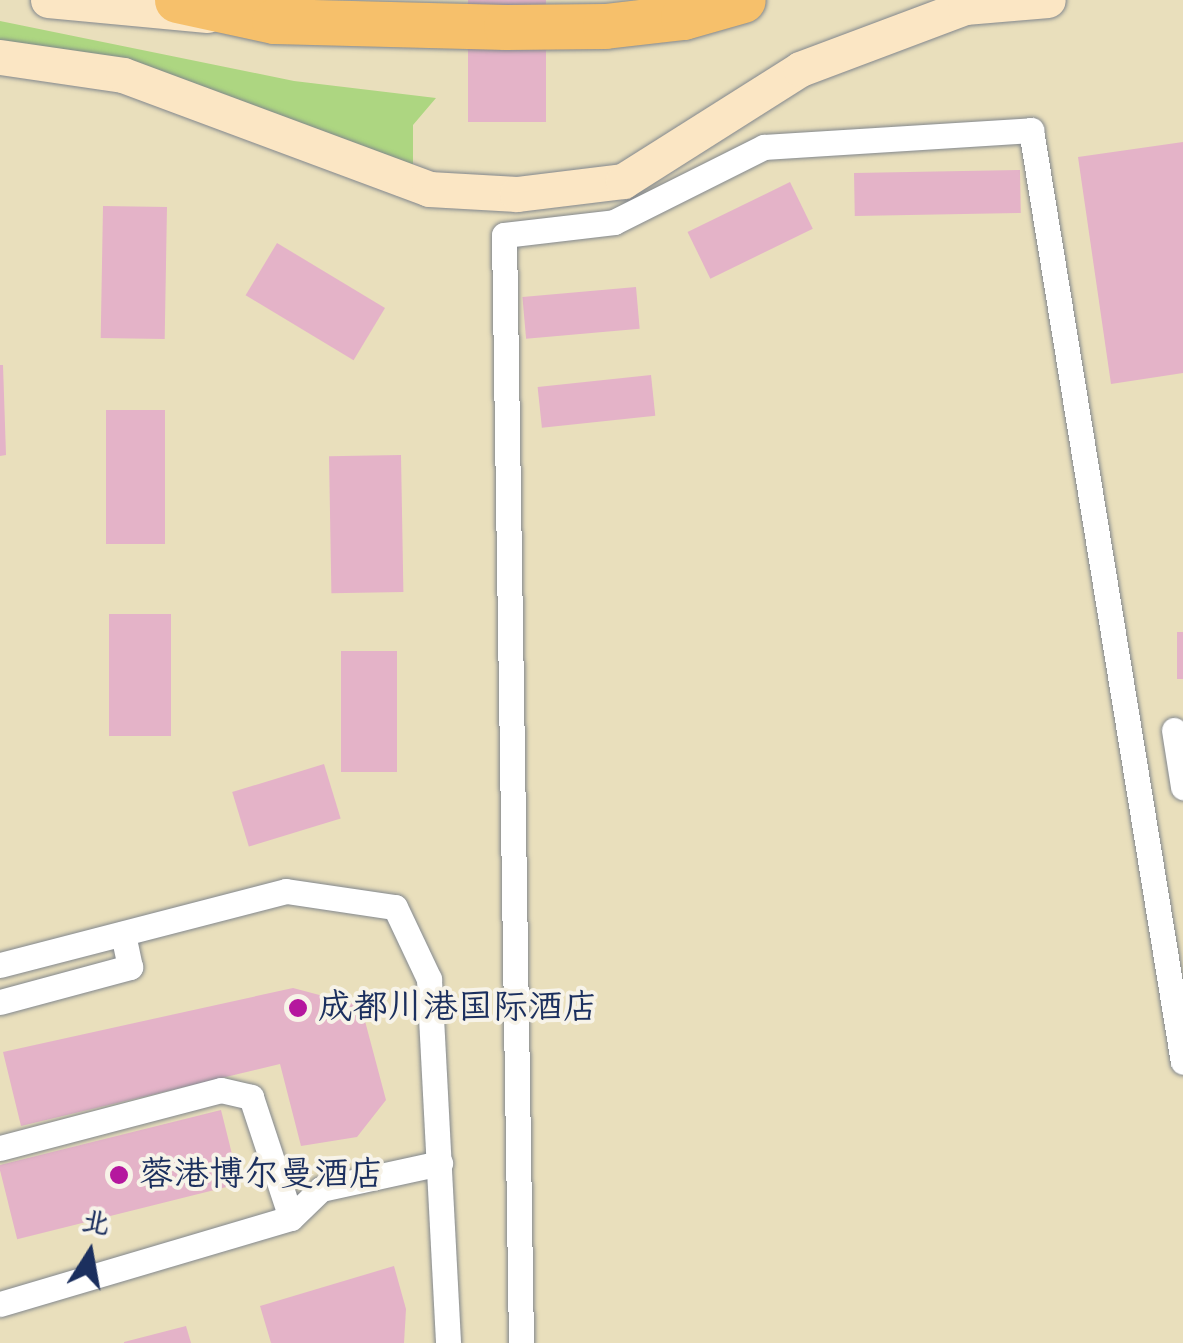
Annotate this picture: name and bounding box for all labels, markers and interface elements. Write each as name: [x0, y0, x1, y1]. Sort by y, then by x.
place label: 成都川港国际酒店: [318, 987, 598, 1029]
marker: 成都川港国际酒店: [287, 997, 309, 1019]
place label: 蓉港博尔曼酒店: [139, 1154, 384, 1196]
marker: 蓉港博尔曼酒店: [108, 1164, 130, 1186]
north arrow: [40, 1203, 140, 1303]
text: 北: [79, 1204, 113, 1242]

